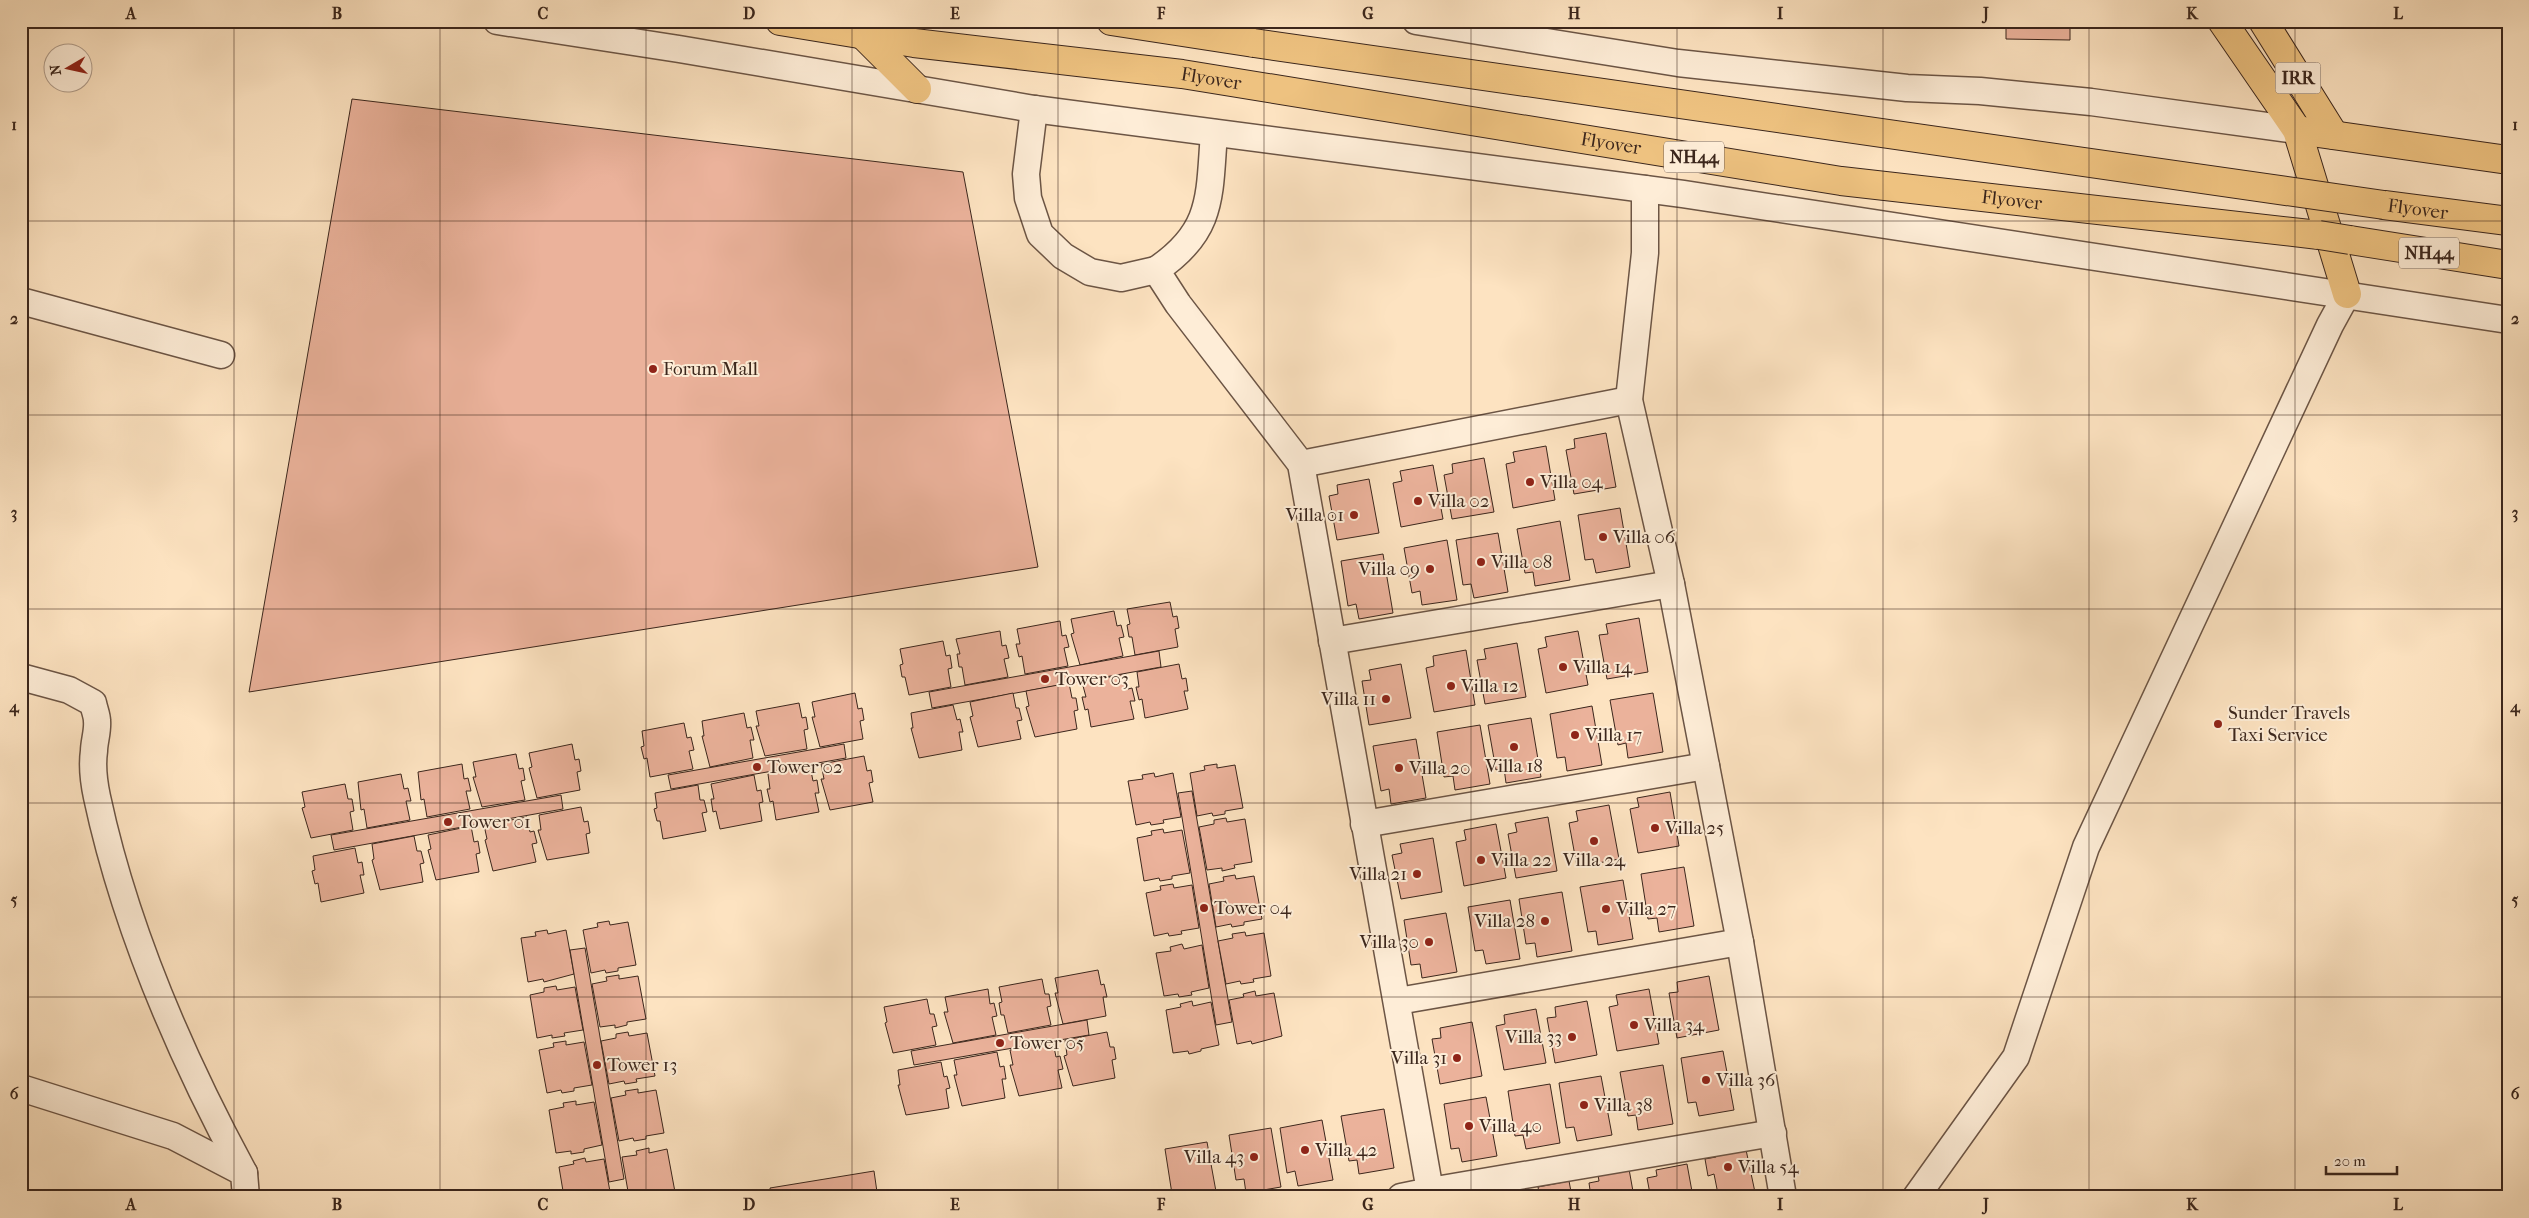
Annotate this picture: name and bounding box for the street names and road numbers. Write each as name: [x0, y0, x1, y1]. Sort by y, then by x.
road number: IRR: [2276, 62, 2320, 94]
street label: Flyover: [1179, 63, 1244, 95]
street label: Flyover: [1579, 128, 1644, 160]
road number: NH44: [1664, 142, 1724, 172]
street label: Flyover: [1980, 186, 2044, 215]
street label: Flyover: [2386, 195, 2450, 224]
road number: NH44: [2399, 238, 2459, 268]

